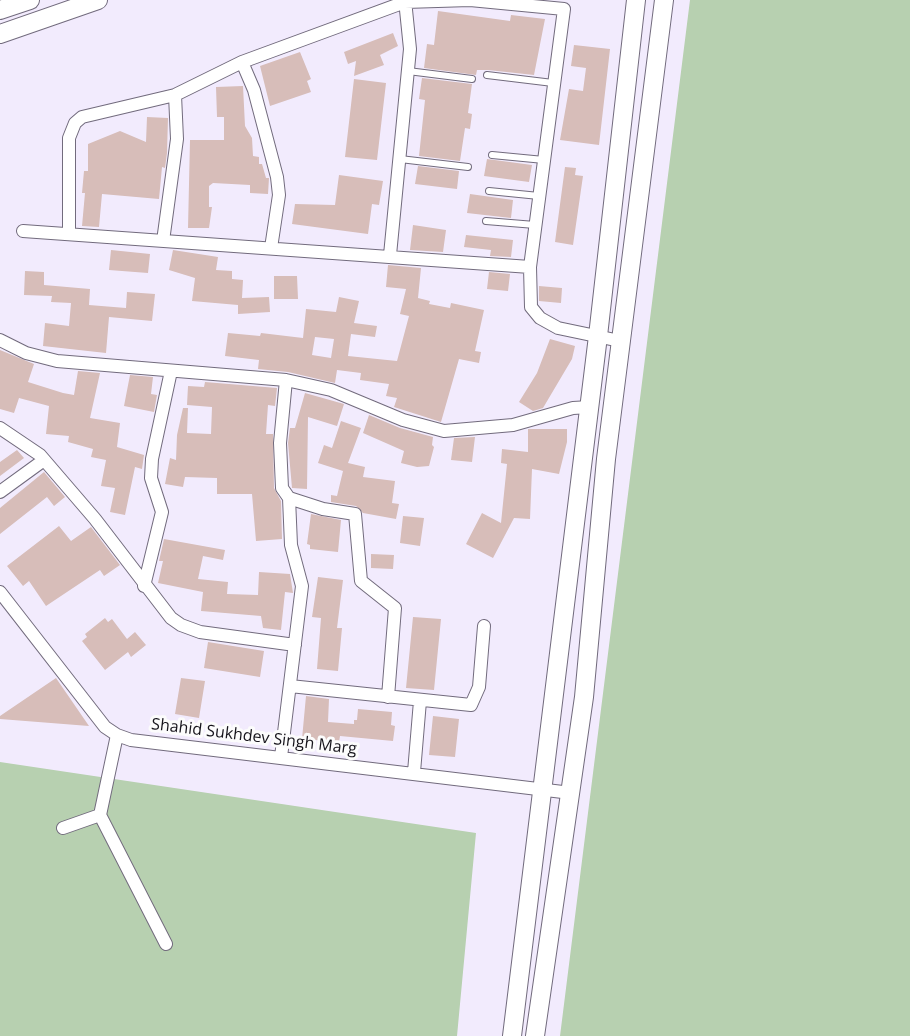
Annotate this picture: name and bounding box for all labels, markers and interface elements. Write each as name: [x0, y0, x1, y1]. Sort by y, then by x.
street label: Shahid Sukhdev Singh Marg: [150, 715, 358, 759]

